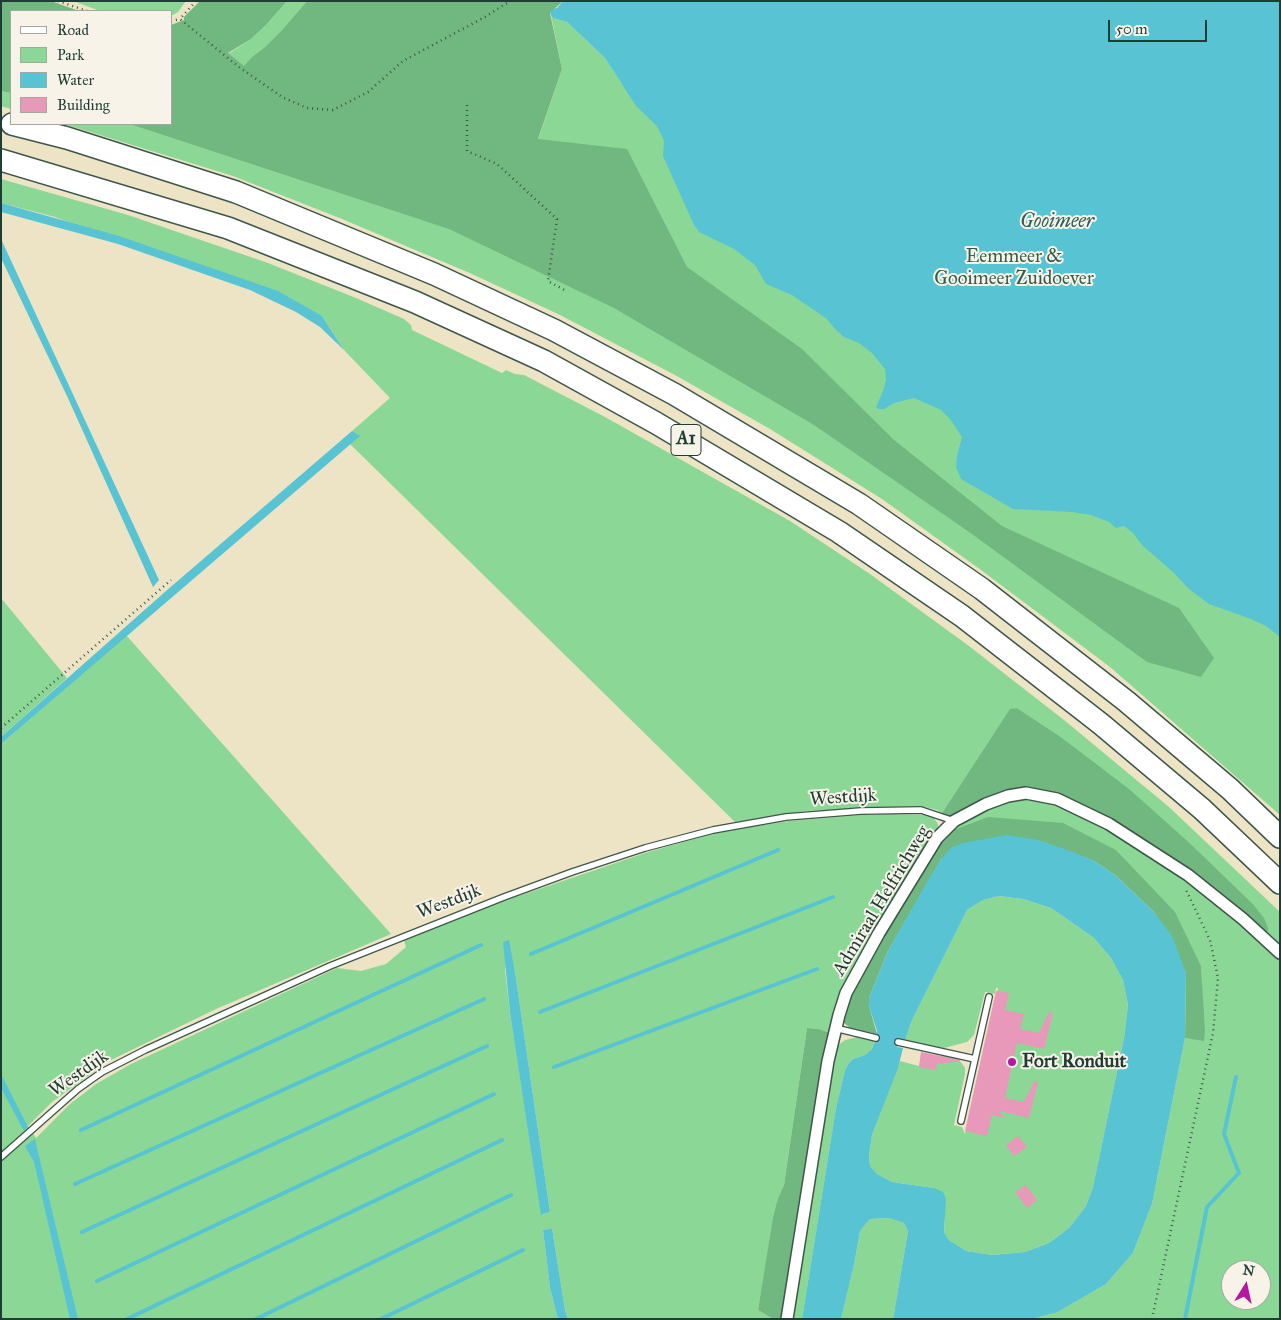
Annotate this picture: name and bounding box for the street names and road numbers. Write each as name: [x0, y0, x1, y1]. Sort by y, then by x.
road number: A1: [671, 424, 701, 456]
street label: Westdijk: [809, 784, 877, 812]
street label: Admiraal Helfrichweg: [828, 822, 936, 980]
street label: Westdijk: [414, 879, 484, 925]
street label: Westdijk: [45, 1045, 113, 1103]

